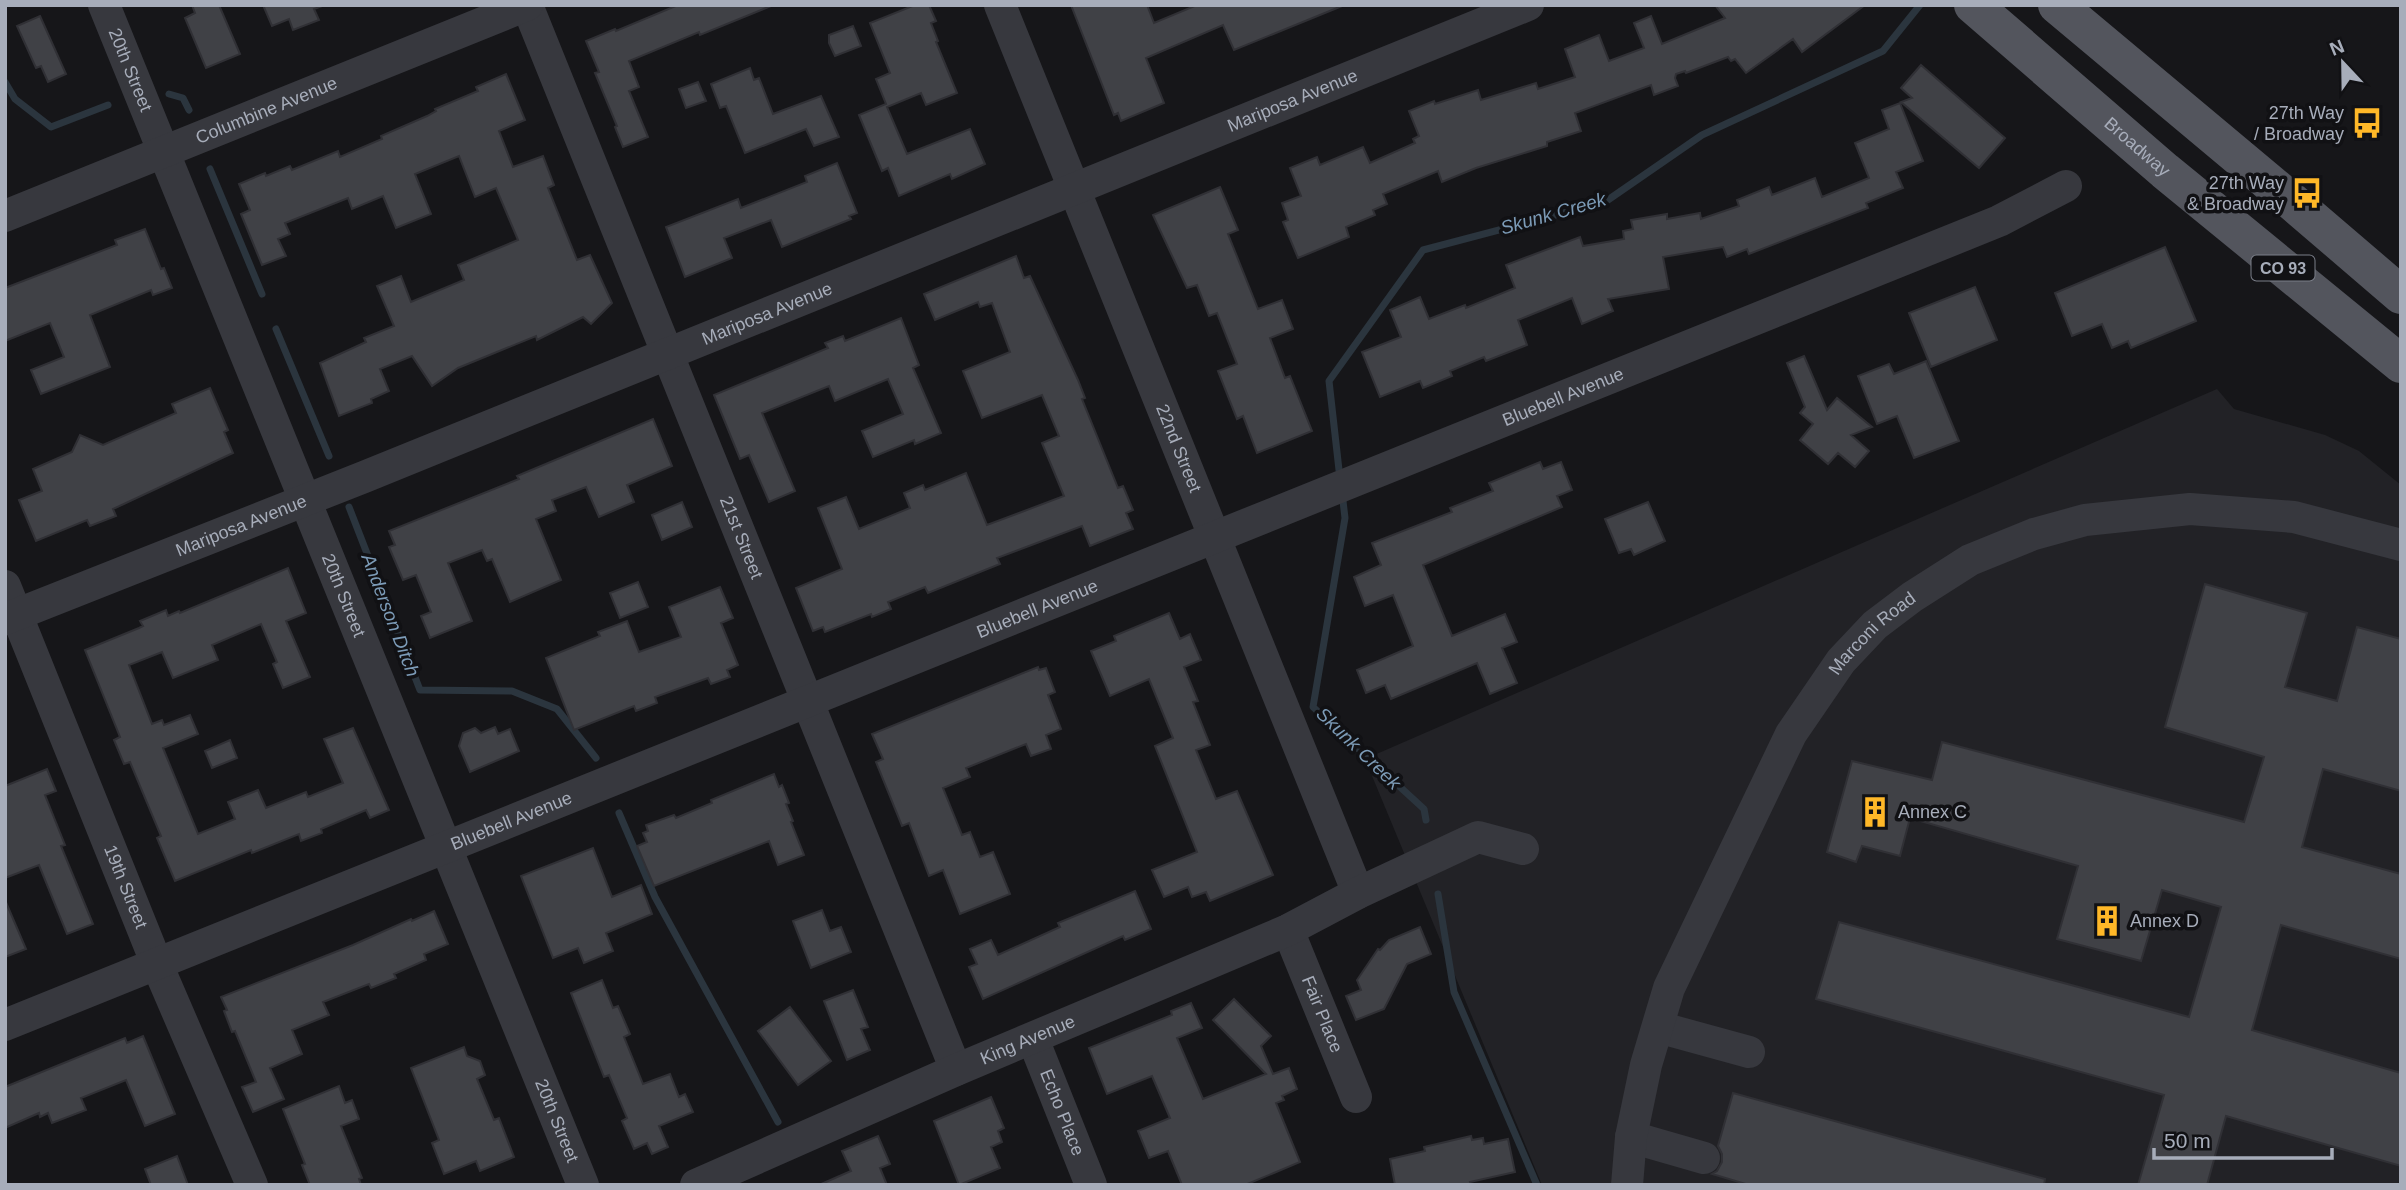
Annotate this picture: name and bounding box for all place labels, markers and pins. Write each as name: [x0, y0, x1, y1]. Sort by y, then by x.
place label: 27th Way / Broadway: [2254, 103, 2344, 144]
bus stop icon: 27th Way / Broadway: [2350, 106, 2384, 140]
place label: 27th Way & Broadway: [2187, 173, 2284, 214]
bus stop icon: 27th Way & Broadway: [2290, 176, 2324, 210]
building icon: Annex C: [1858, 795, 1892, 829]
place label: Annex C: [1898, 802, 1967, 822]
building icon: Annex D: [2090, 904, 2124, 938]
place label: Annex D: [2130, 911, 2199, 931]

